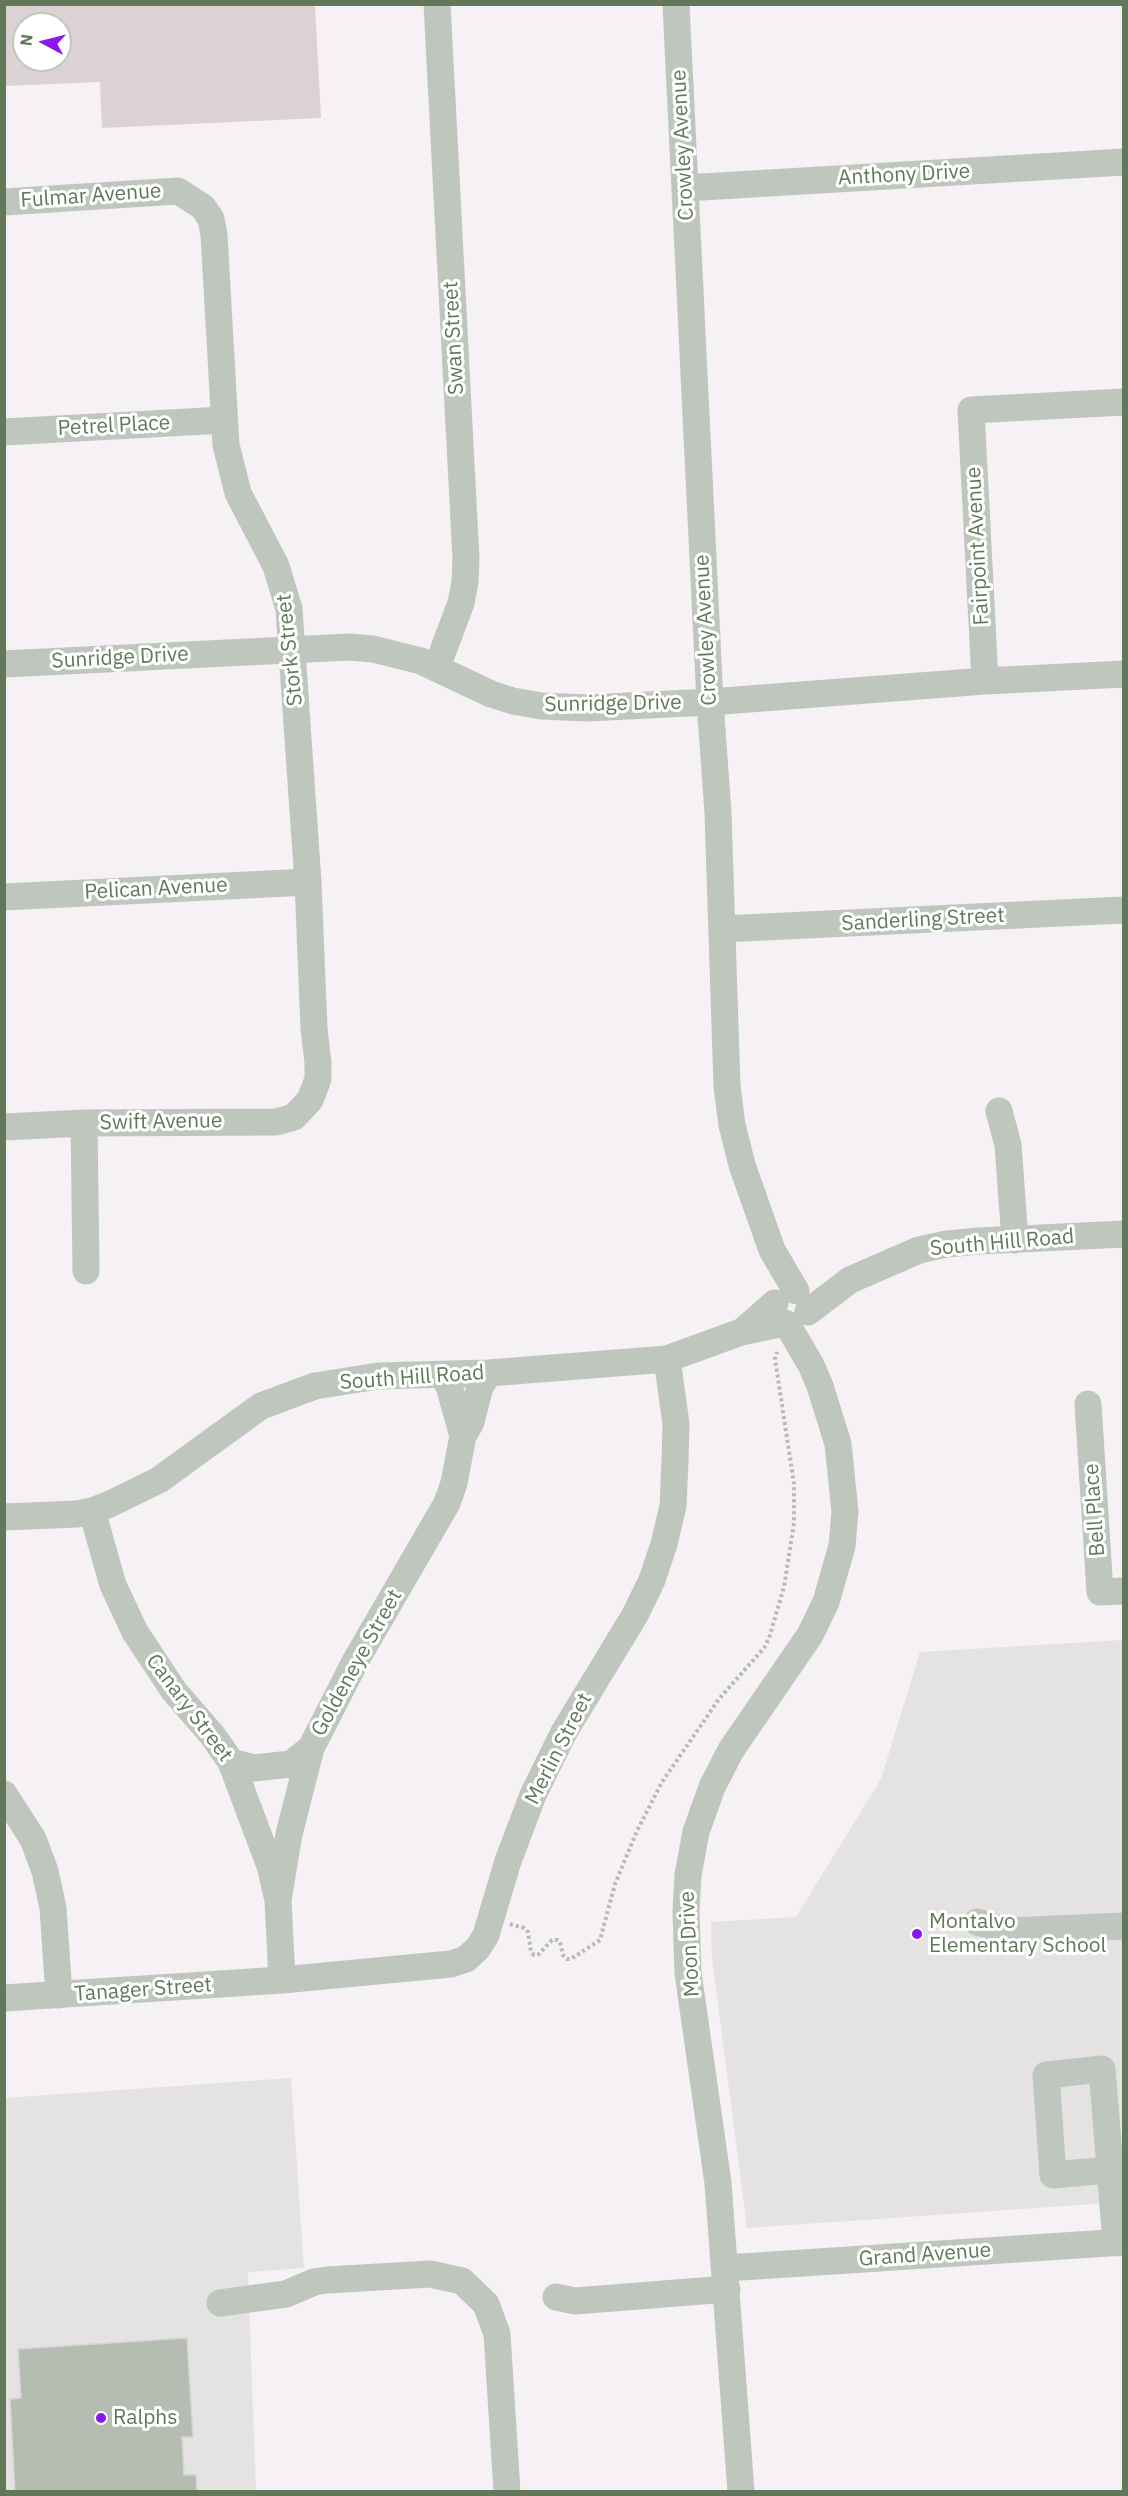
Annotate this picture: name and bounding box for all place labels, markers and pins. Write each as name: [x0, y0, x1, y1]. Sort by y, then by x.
place label: Montalvo Elementary School: [929, 1909, 1106, 1959]
marker: Montalvo Elementary School: [910, 1927, 924, 1941]
place label: Ralphs: [113, 2405, 177, 2431]
marker: Ralphs: [94, 2411, 108, 2425]

